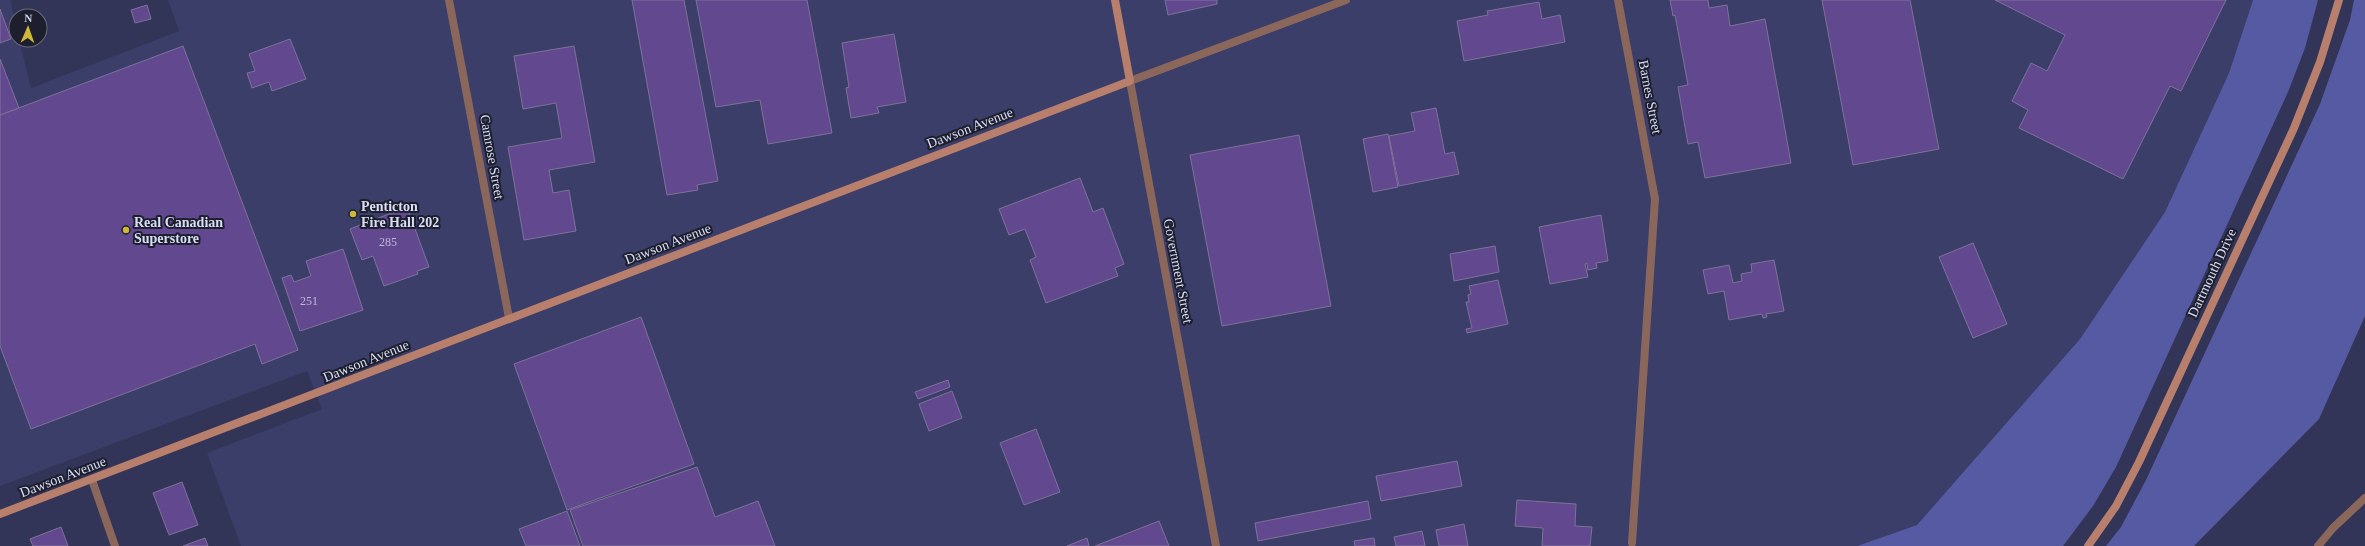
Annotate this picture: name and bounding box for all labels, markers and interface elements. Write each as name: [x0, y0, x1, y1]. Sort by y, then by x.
north arrow: [8, 8, 48, 48]
text: N: [24, 12, 33, 24]
street label: Barnes Street: [1635, 59, 1665, 135]
street label: Dawson Avenue: [925, 105, 1015, 151]
street label: Camrose Street: [477, 113, 507, 201]
place label: Penticton Fire Hall 202: [361, 199, 439, 230]
marker: Penticton Fire Hall 202: [348, 209, 358, 219]
place label: Real Canadian Superstore: [134, 215, 223, 246]
street label: Government Street: [1161, 217, 1196, 325]
street label: Dawson Avenue: [623, 221, 713, 267]
marker: Real Canadian Superstore: [121, 225, 131, 235]
street label: Dartmouth Drive: [2185, 226, 2239, 320]
house number: 285: [379, 235, 397, 249]
house number: 251: [300, 294, 318, 308]
street label: Dawson Avenue: [321, 337, 411, 385]
street label: Dawson Avenue: [18, 454, 108, 500]

